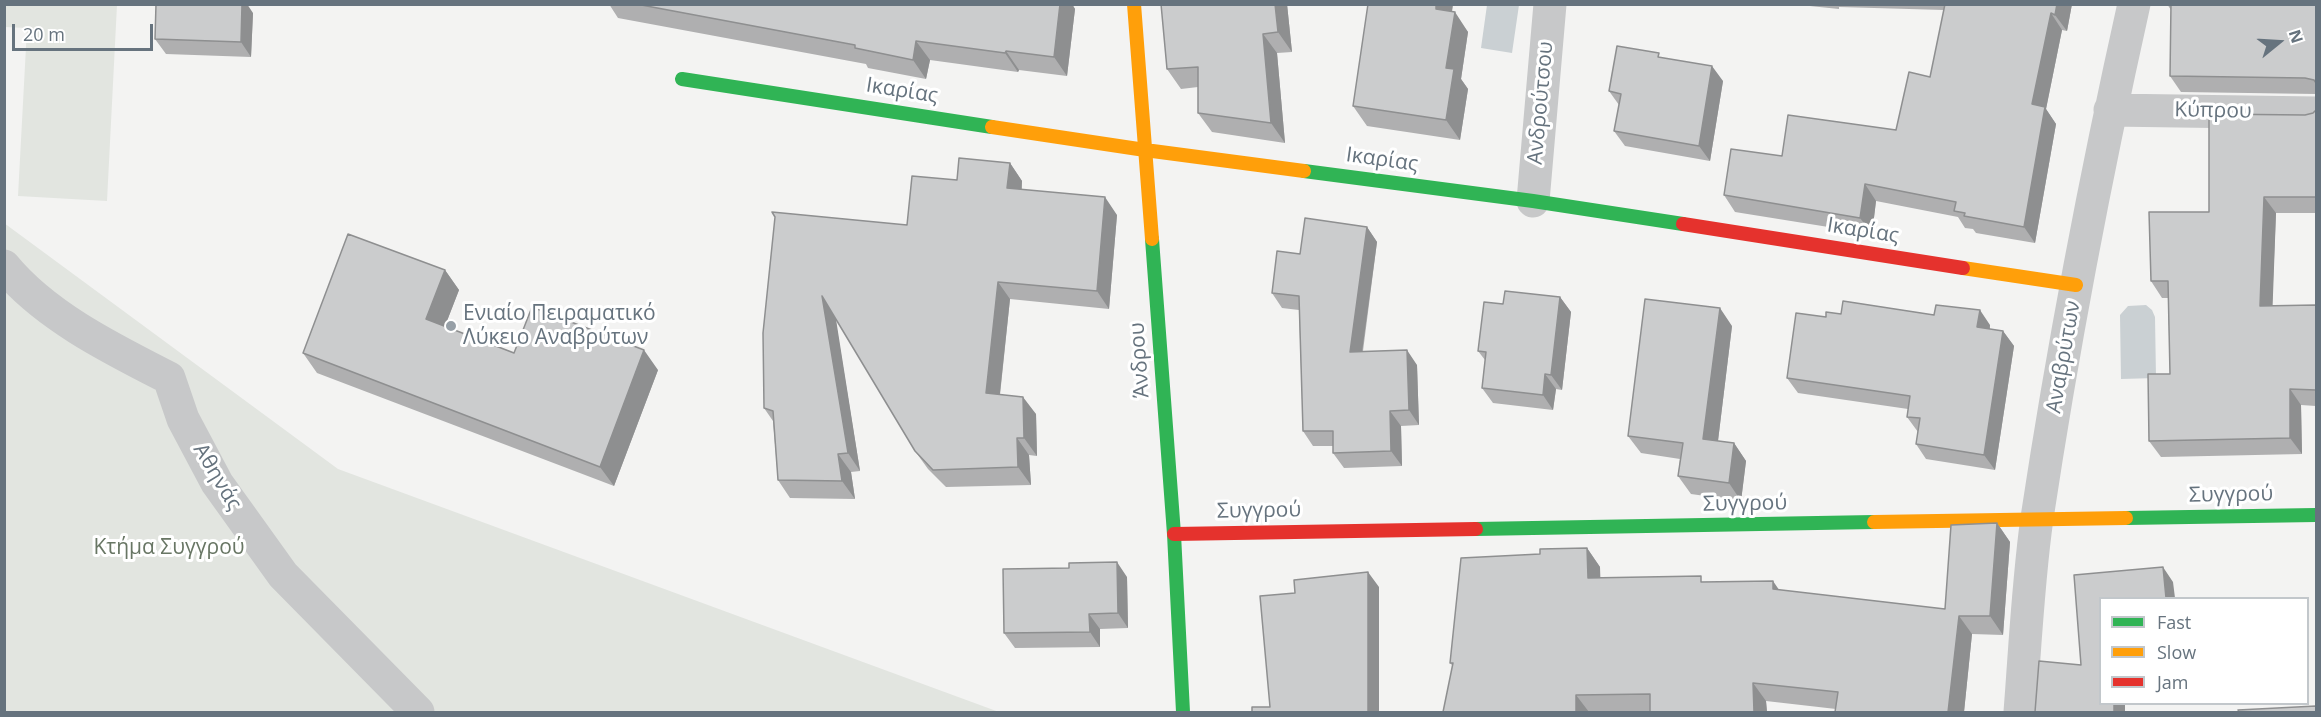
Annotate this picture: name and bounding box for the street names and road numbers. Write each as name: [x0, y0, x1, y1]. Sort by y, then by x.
street label: Ανδρούτσου: [1523, 40, 1559, 166]
street label: Ικαρίας: [864, 73, 940, 109]
street label: Κύπρου: [2174, 98, 2252, 124]
street label: Ικαρίας: [1344, 142, 1420, 178]
street label: Ικαρίας: [1825, 213, 1901, 249]
street label: Αναβρύτων: [2042, 299, 2086, 415]
street label: Άνδρου: [1125, 322, 1155, 398]
street label: Αθηνάς: [187, 439, 247, 515]
street label: Συγγρού: [2189, 482, 2273, 508]
street label: Συγγρού: [1703, 491, 1787, 517]
street label: Συγγρού: [1217, 498, 1301, 524]

